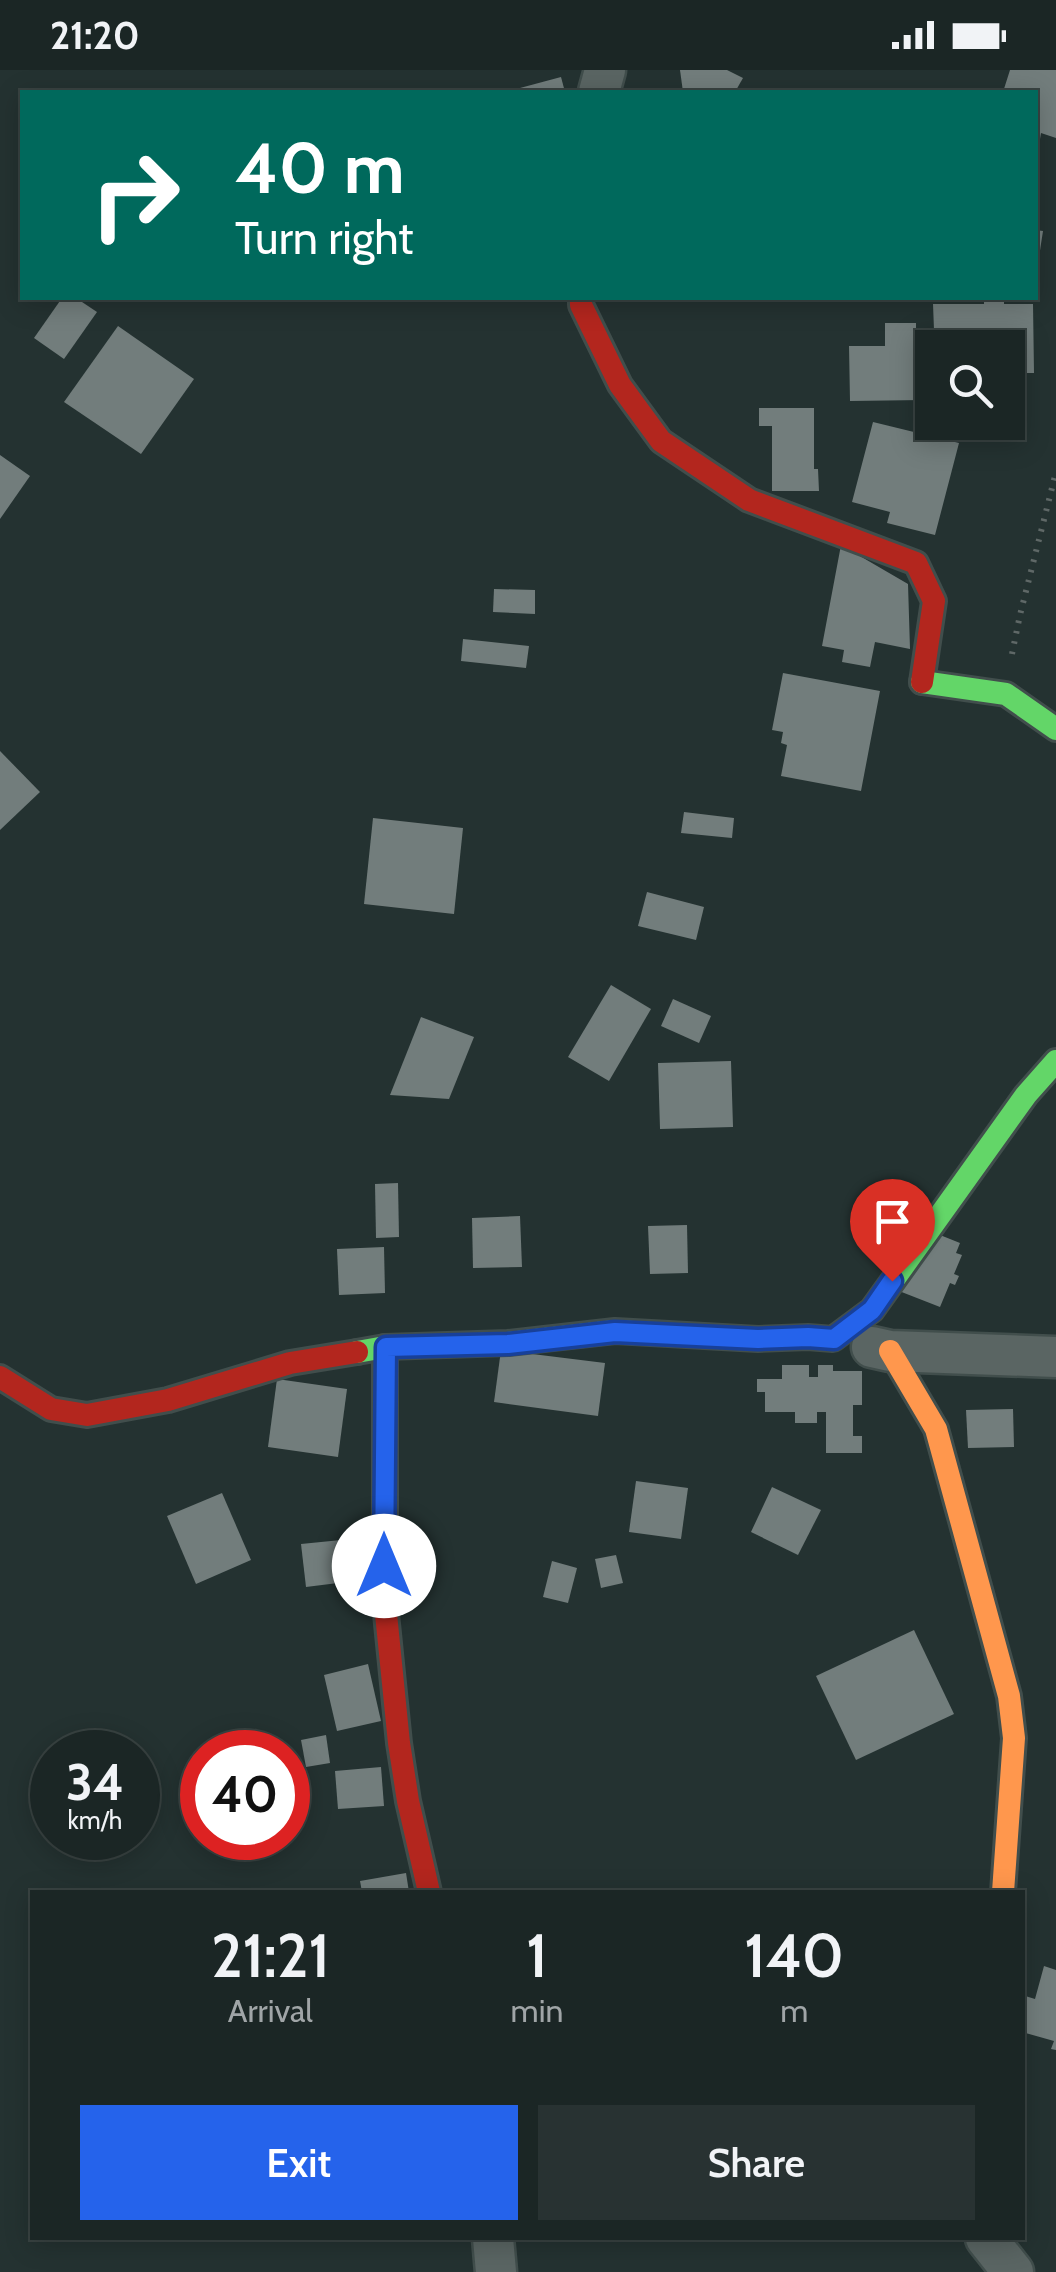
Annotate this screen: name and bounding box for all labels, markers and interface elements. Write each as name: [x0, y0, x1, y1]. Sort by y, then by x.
text: 21:20: [50, 12, 140, 59]
text: 40 m: [235, 125, 404, 211]
icon: right: [70, 130, 200, 260]
text: Turn right: [235, 211, 414, 265]
map controls: [915, 330, 1025, 440]
button: search: [915, 330, 1025, 440]
pin: [850, 1179, 935, 1282]
icon: arrive: [865, 1194, 920, 1249]
position arrow: [332, 1514, 436, 1618]
speed limit sign: 40: [180, 1730, 310, 1860]
text: 34: [66, 1752, 124, 1813]
text: km/h: [68, 1805, 122, 1835]
text: 21:21: [211, 1919, 330, 1992]
text: 1: [526, 1919, 548, 1992]
text: 140: [744, 1919, 844, 1992]
text: Arrival: [228, 1991, 313, 2030]
text: min: [511, 1991, 563, 2030]
text: m: [780, 1991, 808, 2030]
button: Exit: [80, 2105, 518, 2220]
button: Share: [538, 2105, 975, 2220]

